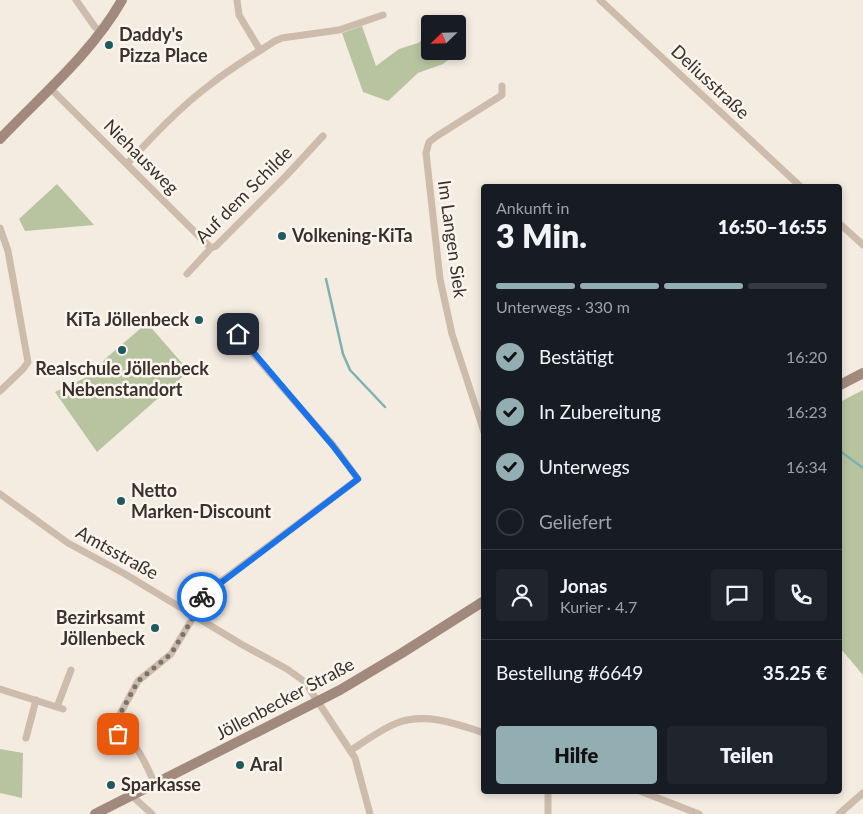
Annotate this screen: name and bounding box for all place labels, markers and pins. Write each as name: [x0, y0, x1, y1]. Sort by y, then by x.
place label: Daddy's Pizza Place: [119, 23, 208, 66]
marker: Daddy's Pizza Place: [103, 39, 115, 51]
place label: Volkening-KiTa: [291, 224, 413, 246]
marker: Volkening-KiTa: [276, 230, 288, 242]
place label: KiTa Jöllenbeck: [66, 308, 189, 330]
pin: [217, 313, 259, 355]
marker: KiTa Jöllenbeck: [193, 314, 205, 326]
marker: Realschule Jöllenbeck Nebenstandort: [116, 344, 128, 356]
place label: Realschule Jöllenbeck Nebenstandort: [35, 357, 209, 400]
place label: Netto Marken-Discount: [131, 479, 271, 522]
marker: Netto Marken-Discount: [115, 495, 127, 507]
place label: Bezirksamt Jöllenbeck: [56, 606, 145, 649]
marker: Bezirksamt Jöllenbeck: [149, 622, 161, 634]
pin: [97, 713, 139, 755]
place label: Aral: [249, 753, 283, 775]
marker: Aral: [234, 759, 246, 771]
place label: Sparkasse: [121, 773, 201, 795]
marker: Sparkasse: [105, 779, 117, 791]

